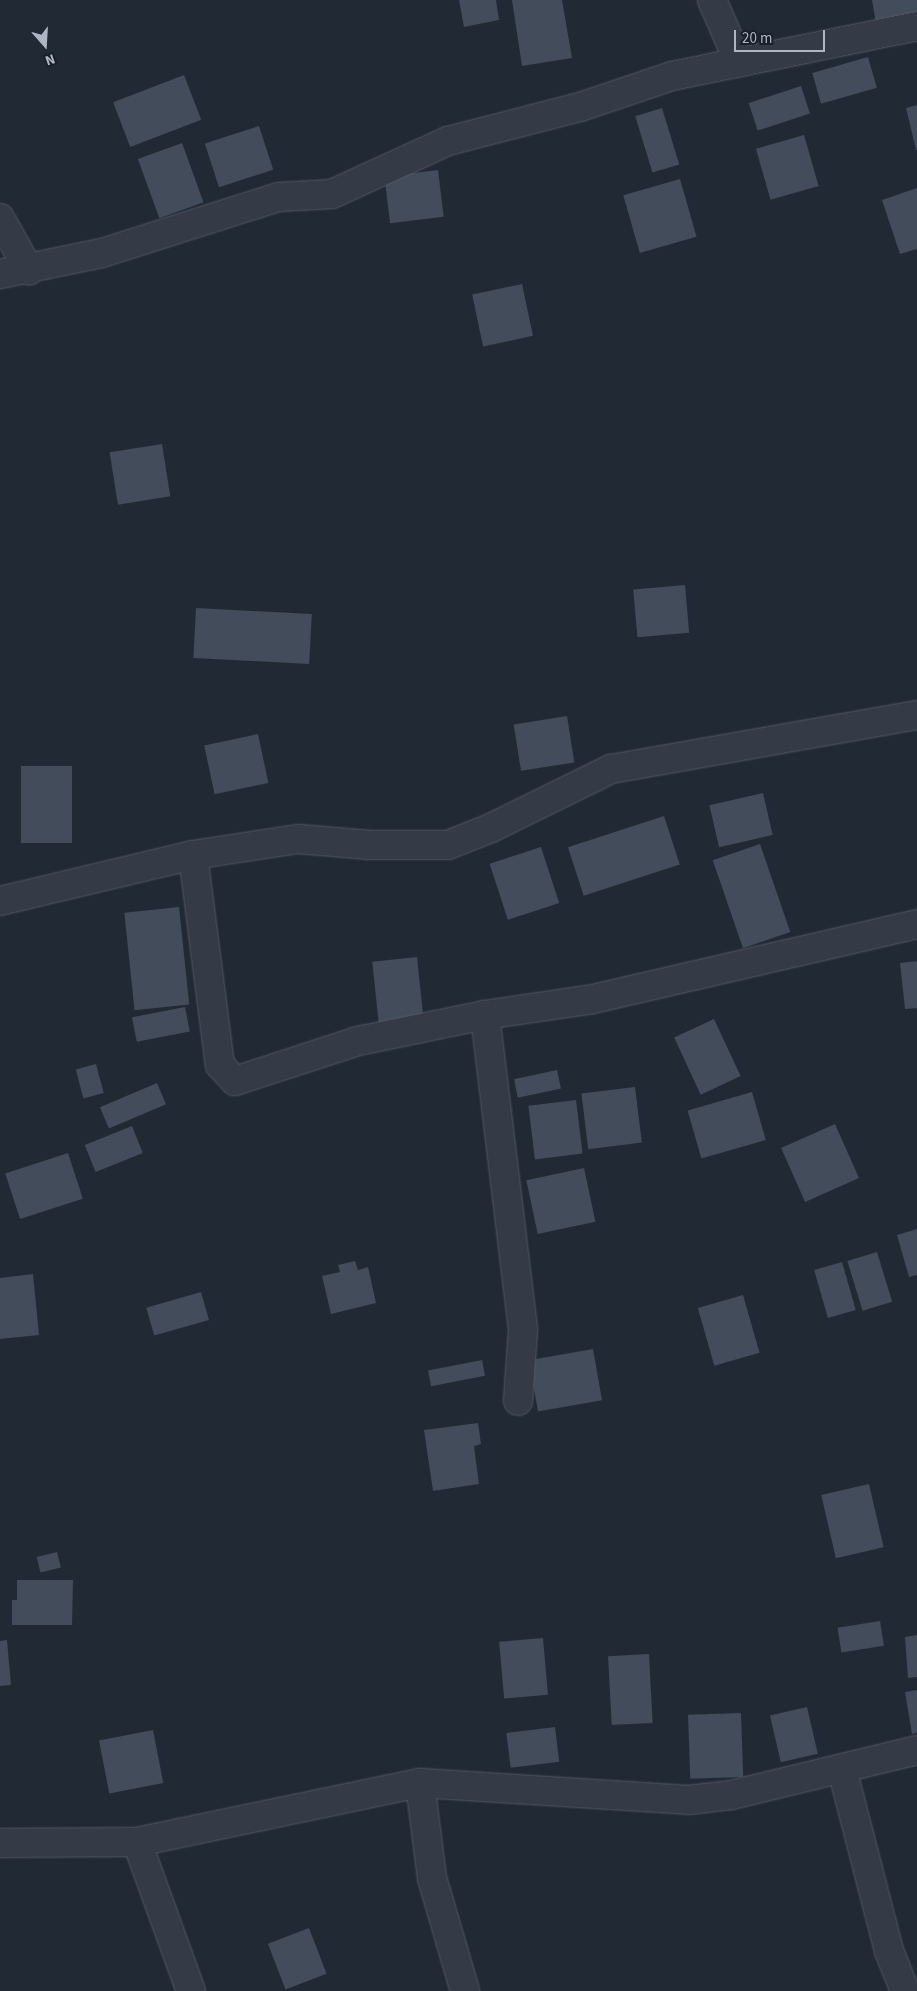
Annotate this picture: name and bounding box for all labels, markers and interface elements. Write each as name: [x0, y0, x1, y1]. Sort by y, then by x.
north arrow: [20, 20, 70, 70]
scale bar: [737, 20, 828, 52]
text: 20 m: [742, 28, 772, 49]
text: N: [42, 48, 58, 70]

